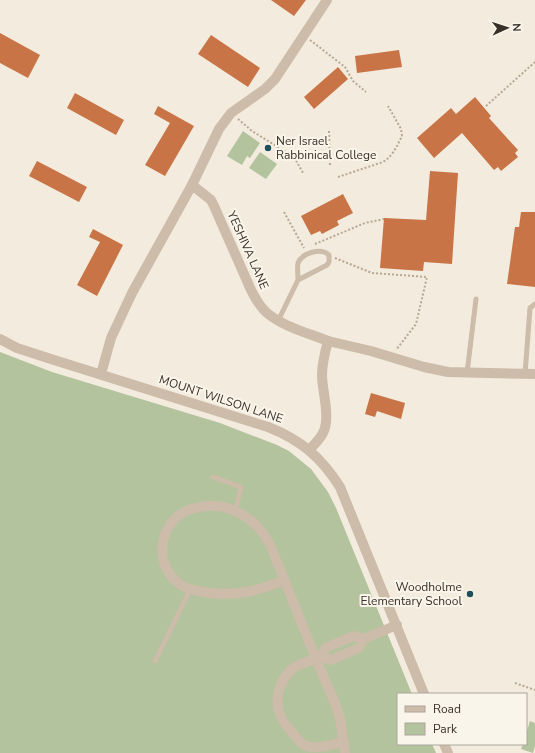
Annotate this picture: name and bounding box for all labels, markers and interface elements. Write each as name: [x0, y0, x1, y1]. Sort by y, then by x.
north arrow: [487, 8, 527, 48]
text: N: [509, 23, 524, 32]
place label: Ner Israel Rabbinical College: [276, 133, 376, 163]
marker: Ner Israel Rabbinical College: [263, 143, 273, 153]
street label: YESHIVA LANE: [223, 207, 272, 292]
street label: MOUNT WILSON LANE: [157, 371, 285, 427]
place label: Woodholme Elementary School: [361, 579, 462, 609]
marker: Woodholme Elementary School: [465, 589, 475, 599]
legend: [397, 693, 527, 745]
text: Road: [433, 701, 461, 717]
text: Park: [433, 721, 458, 737]

